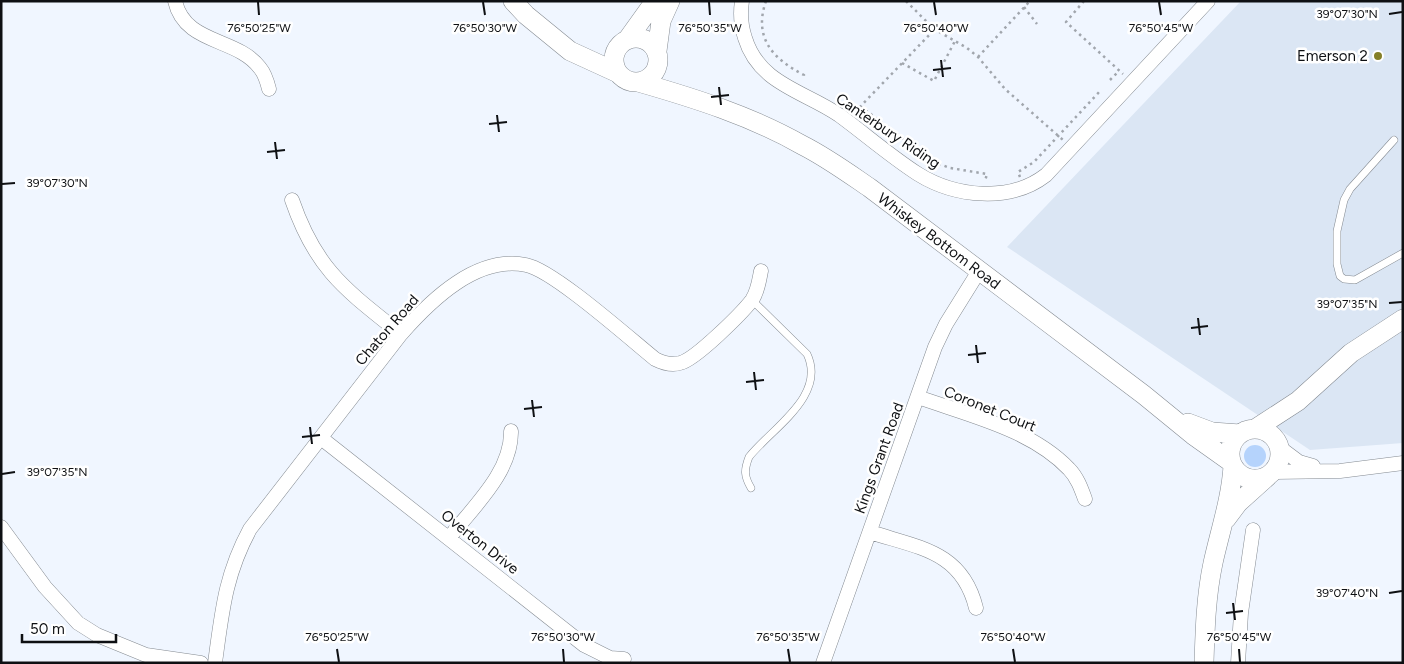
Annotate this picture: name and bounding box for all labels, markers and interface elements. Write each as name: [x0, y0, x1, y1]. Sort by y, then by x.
text: 39°07'30"N: [1316, 7, 1378, 21]
text: 76°50'25"W: [227, 21, 291, 35]
text: 76°50'30"W: [453, 21, 518, 35]
text: 76°50'35"W: [678, 21, 742, 35]
text: 76°50'40"W: [903, 21, 969, 35]
text: 76°50'45"W: [1129, 21, 1194, 35]
place label: Emerson 2: [1297, 47, 1368, 65]
marker: Emerson 2: [1372, 50, 1384, 62]
street label: Canterbury Riding: [832, 89, 944, 173]
text: 39°07'30"N: [26, 176, 88, 190]
street label: Whiskey Bottom Road: [874, 189, 1004, 293]
street label: Chaton Road: [351, 291, 423, 369]
text: 39°07'35"N: [1317, 297, 1377, 311]
street label: Coronet Court: [941, 382, 1039, 436]
street label: Kings Grant Road: [851, 400, 907, 516]
text: 39°07'35"N: [27, 465, 87, 479]
street label: Overton Drive: [438, 506, 522, 578]
text: 39°07'40"N: [1316, 586, 1378, 600]
scale bar: [22, 612, 116, 644]
text: 50 m: [30, 620, 65, 638]
text: 76°50'25"W: [305, 630, 369, 644]
text: 76°50'30"W: [531, 630, 596, 644]
text: 76°50'35"W: [756, 630, 820, 644]
text: 76°50'40"W: [980, 630, 1046, 644]
text: 76°50'45"W: [1207, 630, 1272, 644]

